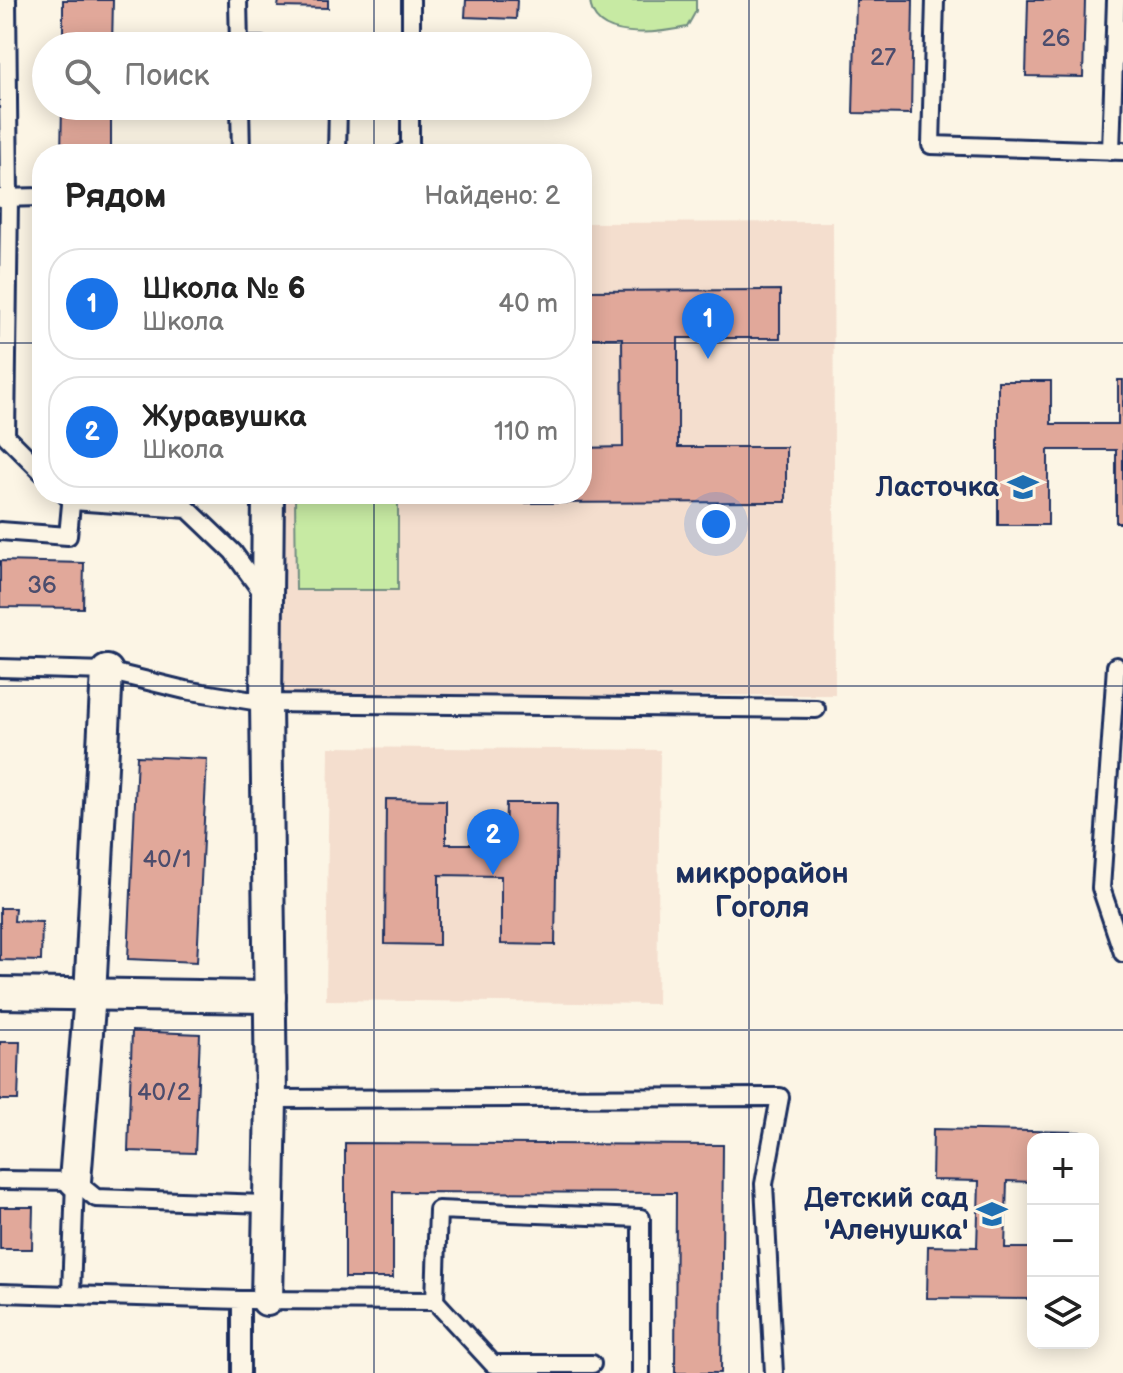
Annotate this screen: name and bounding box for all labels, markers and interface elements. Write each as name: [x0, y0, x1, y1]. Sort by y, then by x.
house number: 26: [1042, 24, 1070, 53]
search box: [32, 32, 592, 120]
house number: 27: [870, 43, 896, 72]
icon: search: [60, 54, 104, 98]
text: Поиск: [124, 58, 210, 94]
text: Рядом: [64, 176, 166, 217]
text: Найдено: 2: [424, 181, 560, 212]
text: Школа № 6: [142, 271, 306, 307]
text: 1: [87, 289, 97, 320]
text: 40 m: [498, 289, 558, 320]
pin: 1: [682, 293, 734, 359]
text: Школа: [142, 307, 224, 338]
text: Журавушка: [142, 399, 306, 435]
text: 2: [84, 417, 100, 448]
text: 110 m: [494, 417, 558, 448]
text: Школа: [142, 435, 224, 466]
school or university icon: Ласточка: [1006, 470, 1040, 504]
place label: Ласточка: [875, 471, 1000, 504]
your location: [696, 504, 736, 544]
house number: 36: [27, 571, 57, 600]
pin: 2: [467, 809, 519, 875]
house number: 40/1: [143, 845, 191, 874]
district label: микрорайон Гоголя: [675, 856, 849, 926]
house number: 40/2: [137, 1078, 191, 1107]
map controls: [1027, 1133, 1099, 1349]
button: +: [1027, 1133, 1099, 1205]
place label: Детский сад 'Аленушка': [804, 1182, 968, 1247]
school or university icon: Детский сад 'Аленушка': [975, 1197, 1009, 1231]
button: −: [1027, 1205, 1099, 1277]
button: layers: [1027, 1277, 1099, 1349]

